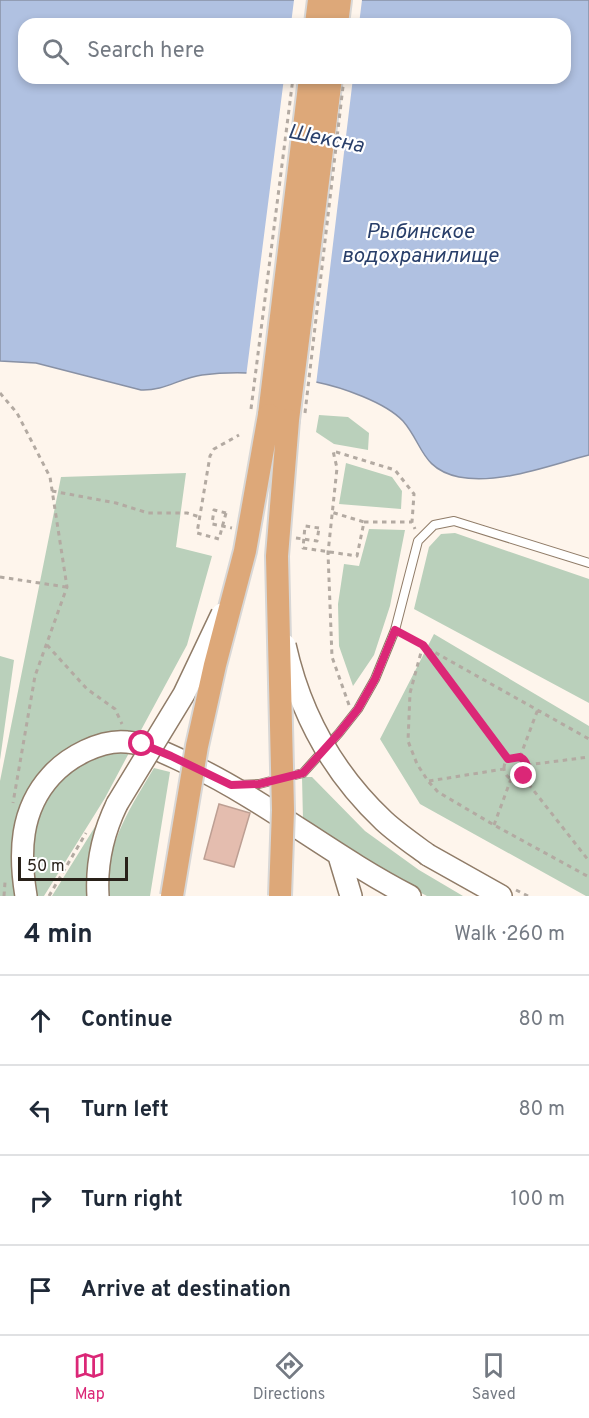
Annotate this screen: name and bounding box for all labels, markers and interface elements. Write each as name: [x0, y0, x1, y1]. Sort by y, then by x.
search box: [18, 18, 571, 84]
icon: search: [39, 35, 72, 68]
text: Search here: [87, 38, 205, 65]
water label: Шексна: [285, 119, 366, 160]
water label: Рыбинское водохранилище: [342, 219, 500, 270]
route start: [128, 730, 154, 756]
route end: [510, 762, 536, 788]
scale bar: [18, 854, 128, 882]
text: 50 m: [27, 857, 65, 877]
text: 4 min: [24, 919, 93, 952]
text: Walk · 260 m: [454, 922, 565, 948]
icon: ahead: [24, 1004, 57, 1037]
text: Continue: [81, 1007, 172, 1034]
text: 80 m: [519, 1007, 565, 1033]
icon: left: [24, 1094, 57, 1127]
text: Turn left: [81, 1097, 169, 1124]
text: 80 m: [519, 1097, 565, 1123]
icon: right: [24, 1184, 57, 1217]
text: Turn right: [81, 1187, 183, 1214]
text: 100 m: [510, 1187, 565, 1213]
icon: arrive: [24, 1274, 57, 1307]
text: Arrive at destination: [81, 1277, 291, 1304]
tab: Map: [73, 1349, 106, 1405]
tab: Directions: [253, 1349, 325, 1405]
tab: Saved: [472, 1349, 516, 1405]

